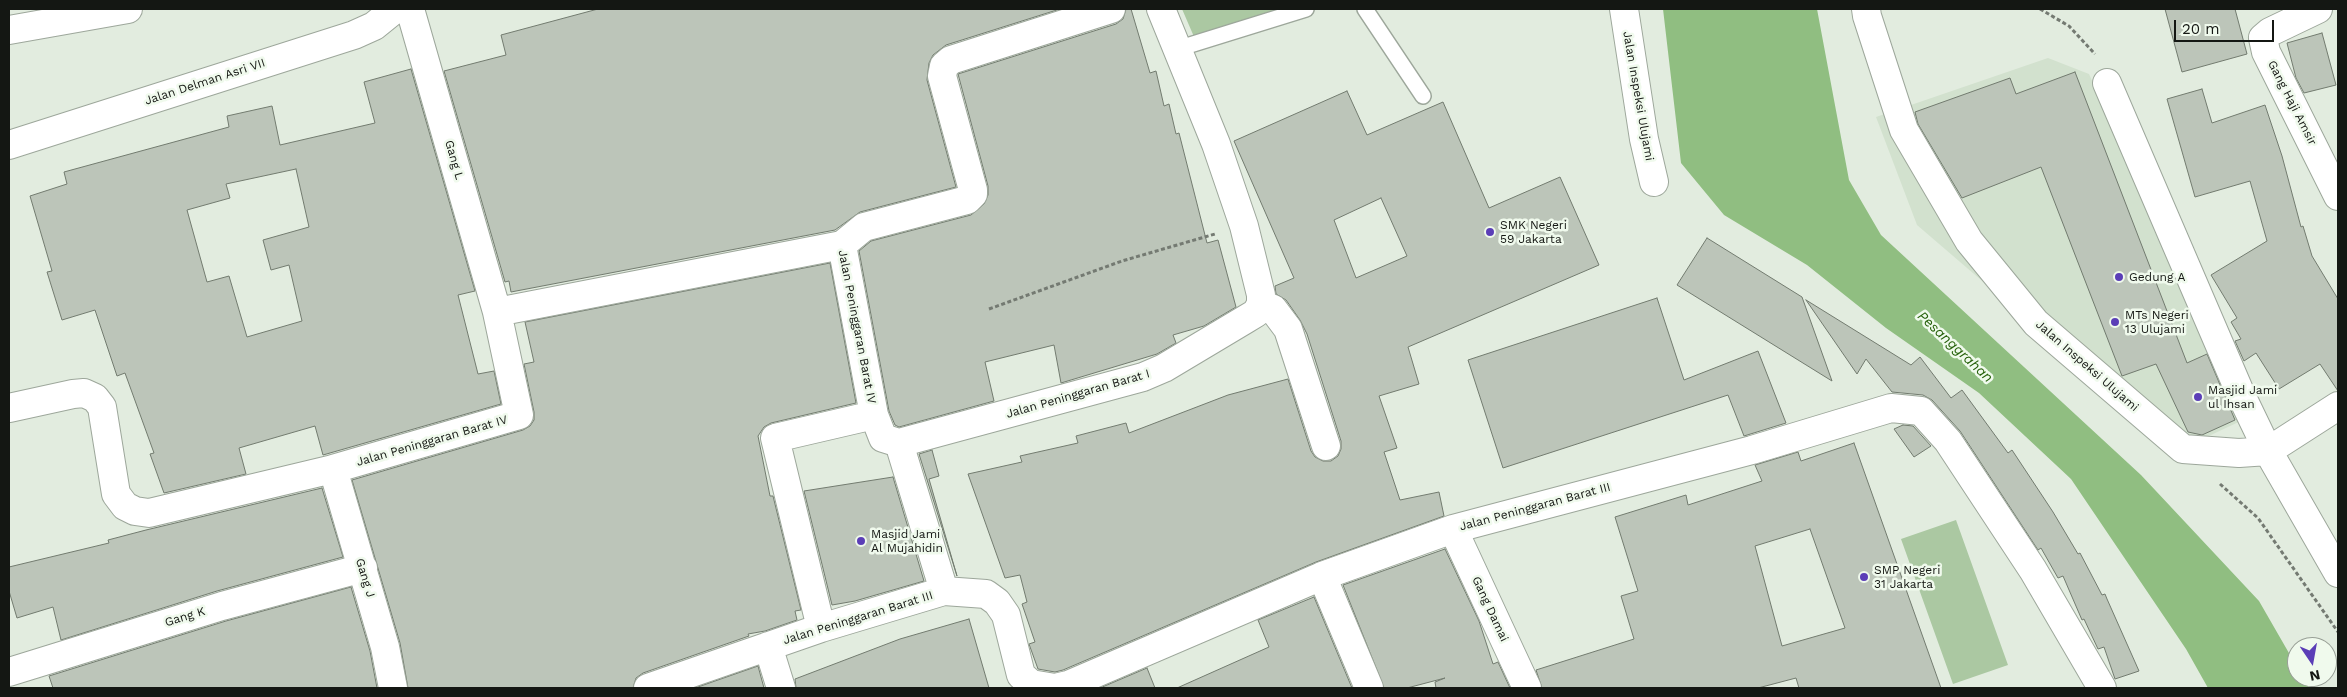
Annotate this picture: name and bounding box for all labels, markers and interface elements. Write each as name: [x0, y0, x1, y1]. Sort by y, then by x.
scale bar: [2177, 10, 2277, 42]
text: 20 m: [2182, 20, 2220, 38]
street label: Jalan Inspeksi Ulujami: [1619, 30, 1657, 162]
street label: Jalan Delman Asri VII: [143, 56, 267, 108]
street label: Gang Haji Amsir: [2264, 58, 2320, 148]
street label: Gang L: [441, 139, 467, 181]
place label: SMK Negeri 59 Jakarta: [1500, 218, 1567, 246]
marker: SMK Negeri 59 Jakarta: [1484, 226, 1496, 238]
street label: Jalan Peninggaran Barat IV: [835, 249, 879, 405]
place label: Gedung A: [2129, 270, 2185, 284]
marker: Gedung A: [2113, 271, 2125, 283]
water label: Pesanggrahan: [1914, 308, 1996, 386]
place label: MTs Negeri 13 Ulujami: [2125, 308, 2189, 336]
marker: MTs Negeri 13 Ulujami: [2109, 316, 2121, 328]
street label: Jalan Inspeksi Ulujami: [2033, 317, 2141, 415]
street label: Jalan Peninggaran Barat I: [1005, 367, 1151, 421]
place label: Masjid Jami ul Ihsan: [2208, 383, 2277, 411]
marker: Masjid Jami ul Ihsan: [2192, 391, 2204, 403]
street label: Jalan Peninggaran Barat IV: [355, 413, 509, 469]
street label: Jalan Peninggaran Barat III: [1458, 480, 1612, 534]
place label: Masjid Jami Al Mujahidin: [871, 527, 943, 555]
marker: Masjid Jami Al Mujahidin: [855, 535, 867, 547]
street label: Gang J: [352, 557, 378, 599]
place label: SMP Negeri 31 Jakarta: [1874, 563, 1940, 591]
marker: SMP Negeri 31 Jakarta: [1858, 571, 1870, 583]
street label: Gang Damai: [1469, 574, 1511, 644]
street label: Jalan Peninggaran Barat III: [781, 588, 935, 648]
street label: Gang K: [163, 604, 207, 630]
north arrow: [2287, 637, 2337, 687]
text: N: [2308, 667, 2322, 685]

